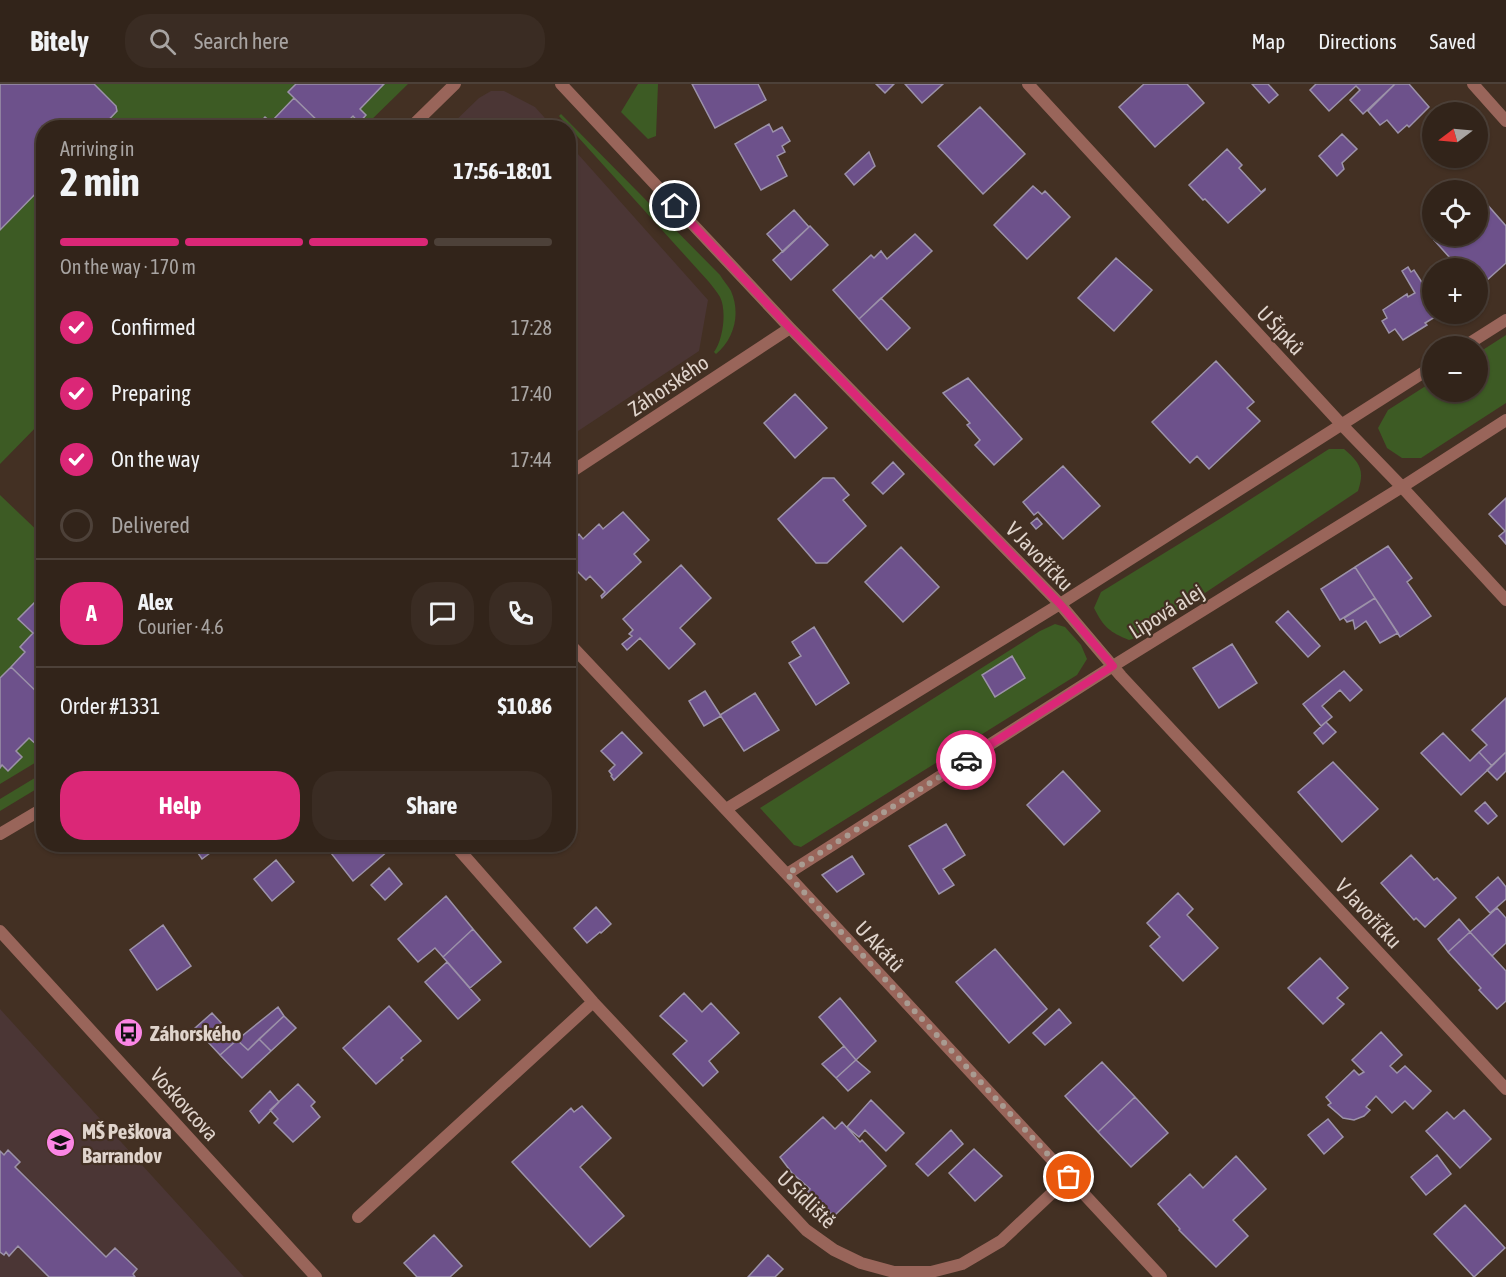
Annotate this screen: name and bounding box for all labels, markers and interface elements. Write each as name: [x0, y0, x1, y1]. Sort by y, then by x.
search box: [125, 14, 545, 68]
text: Bitely: [30, 25, 89, 57]
icon: search: [146, 25, 179, 58]
text: Search here: [194, 28, 289, 54]
text: Map: [1251, 29, 1285, 53]
text: Directions: [1318, 29, 1397, 53]
text: Saved: [1430, 29, 1476, 53]
north arrow: [1422, 102, 1488, 168]
map controls: [1422, 102, 1488, 402]
text: Arriving in: [60, 137, 134, 160]
text: 17:56–18:01: [453, 158, 552, 184]
text: 2 min: [60, 160, 140, 204]
pin: [649, 180, 700, 231]
button: locate: [1422, 180, 1488, 246]
icon: home: [658, 189, 691, 222]
text: On the way · 170 m: [60, 255, 196, 278]
button: +: [1422, 258, 1488, 324]
street label: U Šípků: [1252, 301, 1310, 359]
icon: check: [60, 311, 93, 344]
text: Confirmed: [111, 314, 196, 340]
text: 17:28: [511, 316, 552, 339]
button: −: [1422, 336, 1488, 402]
street label: Záhorského: [623, 350, 713, 420]
icon: check: [60, 377, 93, 410]
text: Preparing: [111, 380, 191, 406]
text: 17:40: [511, 382, 552, 405]
icon: check: [60, 443, 93, 476]
text: On the way: [111, 446, 200, 472]
text: 17:44: [511, 448, 552, 471]
text: Delivered: [111, 512, 190, 538]
street label: V Javoříčku: [1001, 517, 1079, 595]
street label: Lipová alej: [1124, 579, 1208, 643]
button: chat: [411, 582, 474, 645]
button: phone: [489, 582, 552, 645]
text: Alex: [138, 589, 173, 615]
text: A: [86, 600, 97, 626]
text: Courier · 4.6: [138, 615, 224, 638]
text: Order #1331: [60, 693, 160, 719]
text: $10.86: [497, 693, 552, 719]
courier: [936, 730, 996, 790]
icon: car: [950, 744, 983, 777]
button: Help: [60, 771, 300, 840]
button: Share: [312, 771, 552, 840]
street label: V Javoříčku: [1331, 873, 1407, 953]
street label: U Akátů: [851, 916, 909, 976]
bus stop icon: Záhorského: [113, 1017, 145, 1049]
place label: Záhorského: [150, 1021, 241, 1045]
street label: Voskovcova: [146, 1063, 224, 1145]
place label: MŠ Peškova Barrandov: [82, 1119, 172, 1167]
school or university icon: MŠ Peškova Barrandov: [45, 1127, 77, 1159]
pin: [1043, 1151, 1094, 1202]
icon: bag: [1052, 1160, 1085, 1193]
street label: U Sídliště: [773, 1165, 841, 1233]

